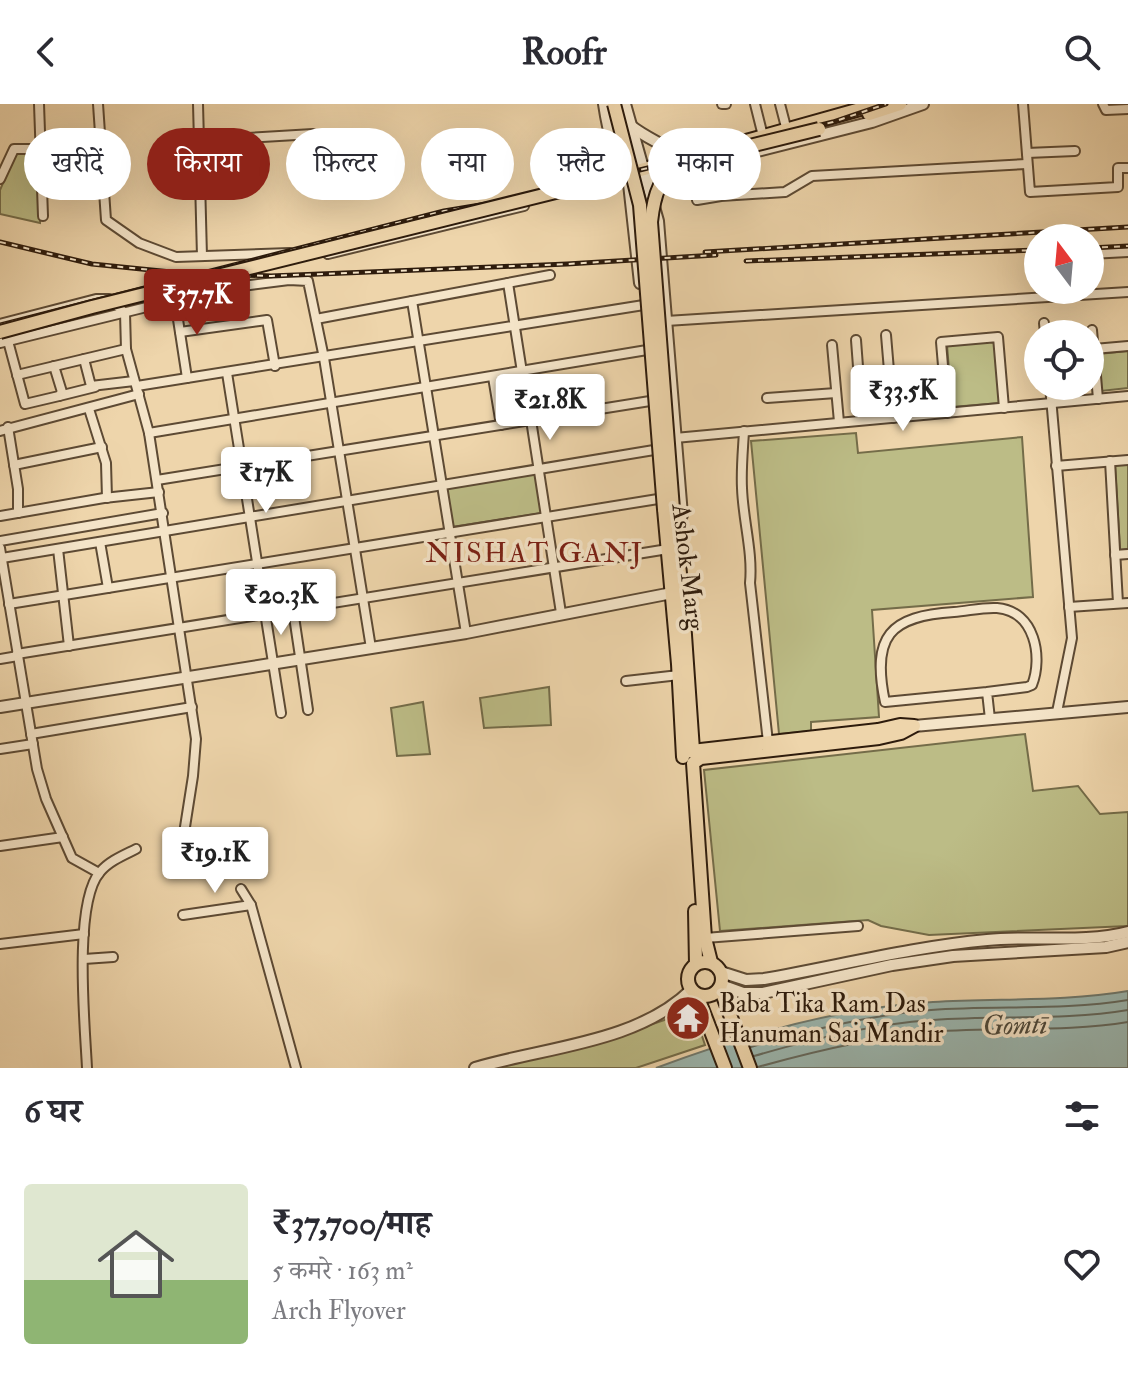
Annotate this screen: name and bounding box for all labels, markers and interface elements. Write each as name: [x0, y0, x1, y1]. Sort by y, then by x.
icon: back: [24, 30, 68, 74]
text: Roofr: [521, 30, 607, 75]
icon: search: [1060, 30, 1104, 74]
chip: खरीदें: [24, 128, 131, 200]
chip: किराया: [147, 128, 270, 200]
chip: फ़िल्टर: [286, 128, 405, 200]
chip: नया: [421, 128, 514, 200]
chip: फ़्लैट: [530, 128, 632, 200]
chip: मकान: [648, 128, 761, 200]
north arrow: [1024, 224, 1104, 304]
map controls: [1024, 224, 1104, 400]
pin: ₹37.7K: [132, 269, 262, 337]
text: ₹37.7K: [162, 279, 232, 311]
button: locate: [1024, 320, 1104, 400]
pin: ₹33.5K: [838, 365, 968, 433]
pin: ₹21.8K: [485, 374, 615, 442]
text: ₹33.5K: [869, 375, 937, 407]
text: ₹21.8K: [514, 384, 586, 416]
pin: ₹17K: [219, 447, 313, 515]
text: ₹17K: [239, 457, 293, 489]
street label: Ashok Marg: [664, 501, 712, 633]
district label: NISHAT GANJ: [426, 536, 644, 571]
pin: ₹20.3K: [216, 569, 346, 637]
text: ₹20.3K: [244, 579, 318, 611]
pin: ₹19.1K: [150, 827, 280, 895]
text: ₹19.1K: [180, 837, 250, 869]
place label: Baba Tika Ram Das Hanuman Sai Mandir: [719, 988, 944, 1050]
temple icon: Baba Tika Ram Das Hanuman Sai Mandir: [664, 994, 712, 1042]
water label: Gomtī: [982, 1007, 1050, 1044]
text: 6 घर: [24, 1090, 82, 1133]
icon: filters: [1060, 1094, 1104, 1138]
text: ₹37,700/माह: [272, 1202, 431, 1245]
icon: home: [88, 1216, 184, 1312]
icon: heart: [1060, 1242, 1104, 1286]
text: 5 कमरे · 163 m²: [272, 1255, 413, 1287]
text: Arch Flyover: [272, 1295, 406, 1327]

